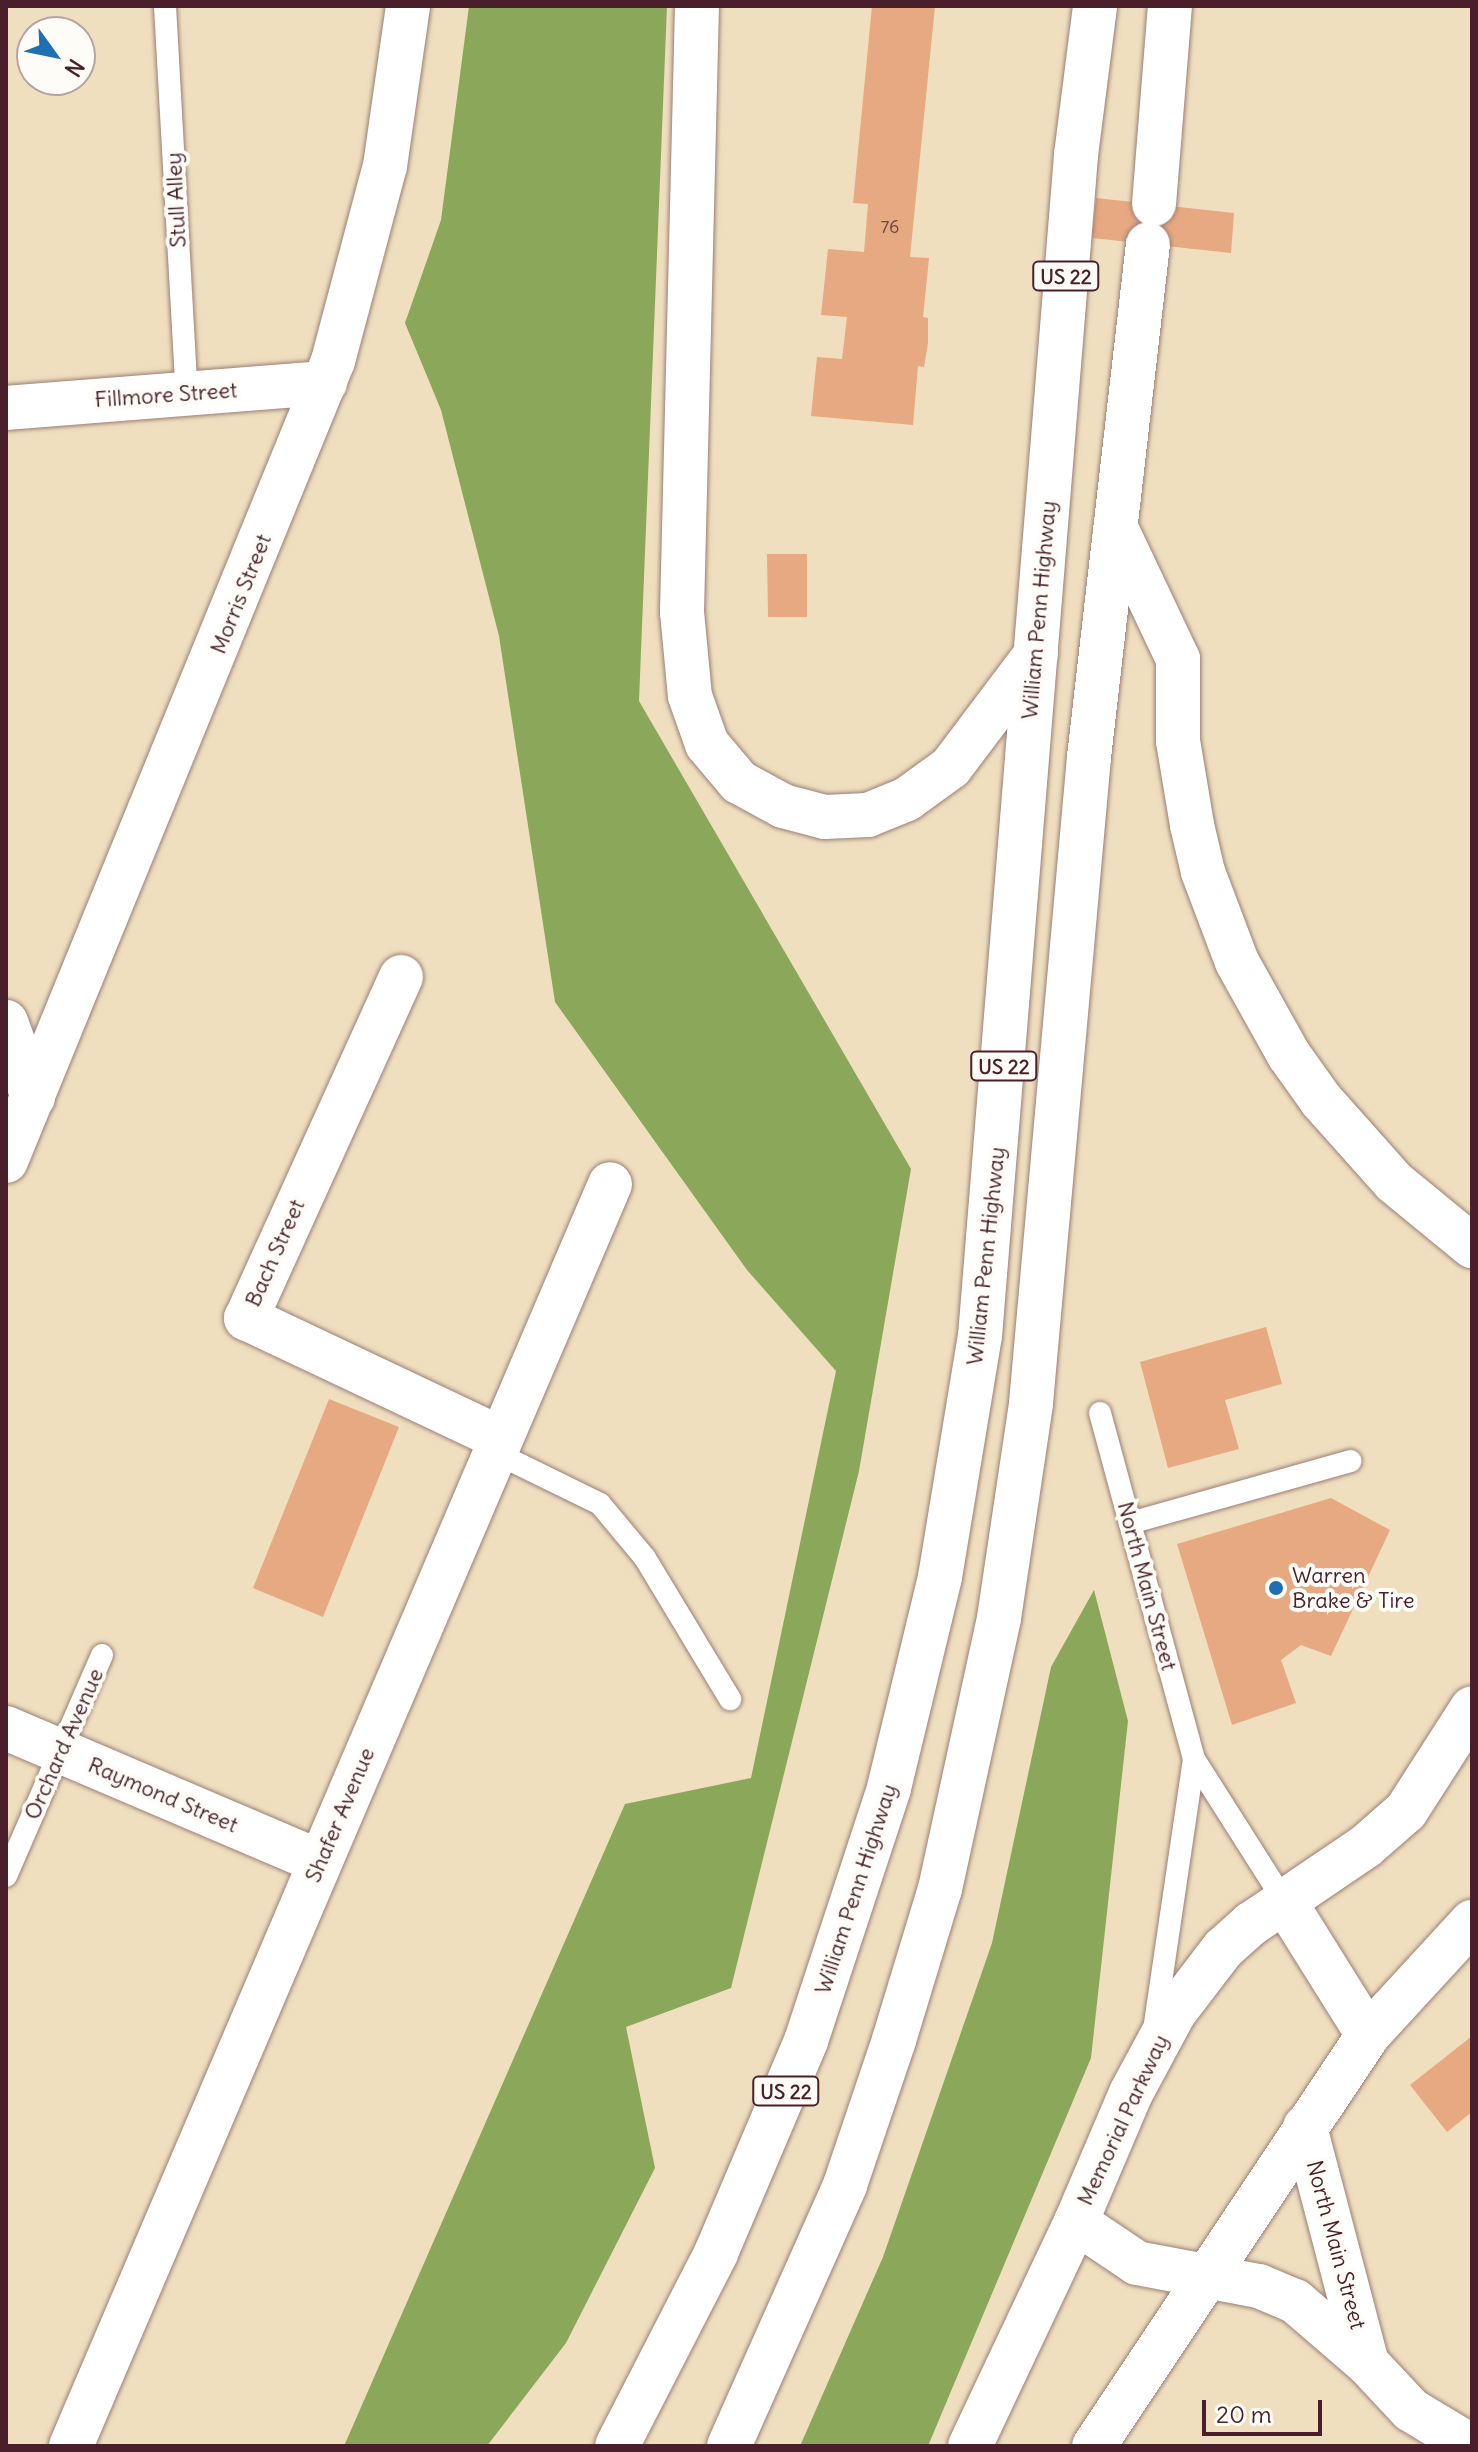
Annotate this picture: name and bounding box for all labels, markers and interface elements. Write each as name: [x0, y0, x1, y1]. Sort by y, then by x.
north arrow: [16, 16, 96, 96]
text: N: [59, 54, 90, 82]
street label: Stull Alley: [160, 152, 192, 248]
house number: 76: [881, 216, 899, 238]
road number: US 22: [1032, 260, 1100, 292]
street label: Fillmore Street: [94, 377, 238, 413]
street label: William Penn Highway: [1016, 499, 1062, 721]
street label: Morris Street: [205, 530, 277, 658]
road number: US 22: [970, 1050, 1038, 1082]
street label: William Penn Highway: [961, 1145, 1011, 1367]
street label: Bach Street: [240, 1195, 310, 1311]
street label: North Main Street: [1112, 1499, 1182, 1673]
place label: Warren Brake & Tire: [1292, 1562, 1415, 1614]
marker: Warren Brake & Tire: [1267, 1579, 1285, 1597]
street label: Orchard Avenue: [19, 1664, 109, 1824]
street label: Shafer Avenue: [300, 1744, 380, 1886]
street label: Raymond Street: [84, 1752, 242, 1838]
street label: William Penn Highway: [810, 1781, 902, 1997]
street label: Memorial Parkway: [1072, 2030, 1174, 2210]
road number: US 22: [752, 2075, 820, 2107]
street label: North Main Street: [1301, 2158, 1371, 2332]
scale bar: [1206, 2384, 1326, 2434]
text: 20 m: [1216, 2399, 1272, 2429]

